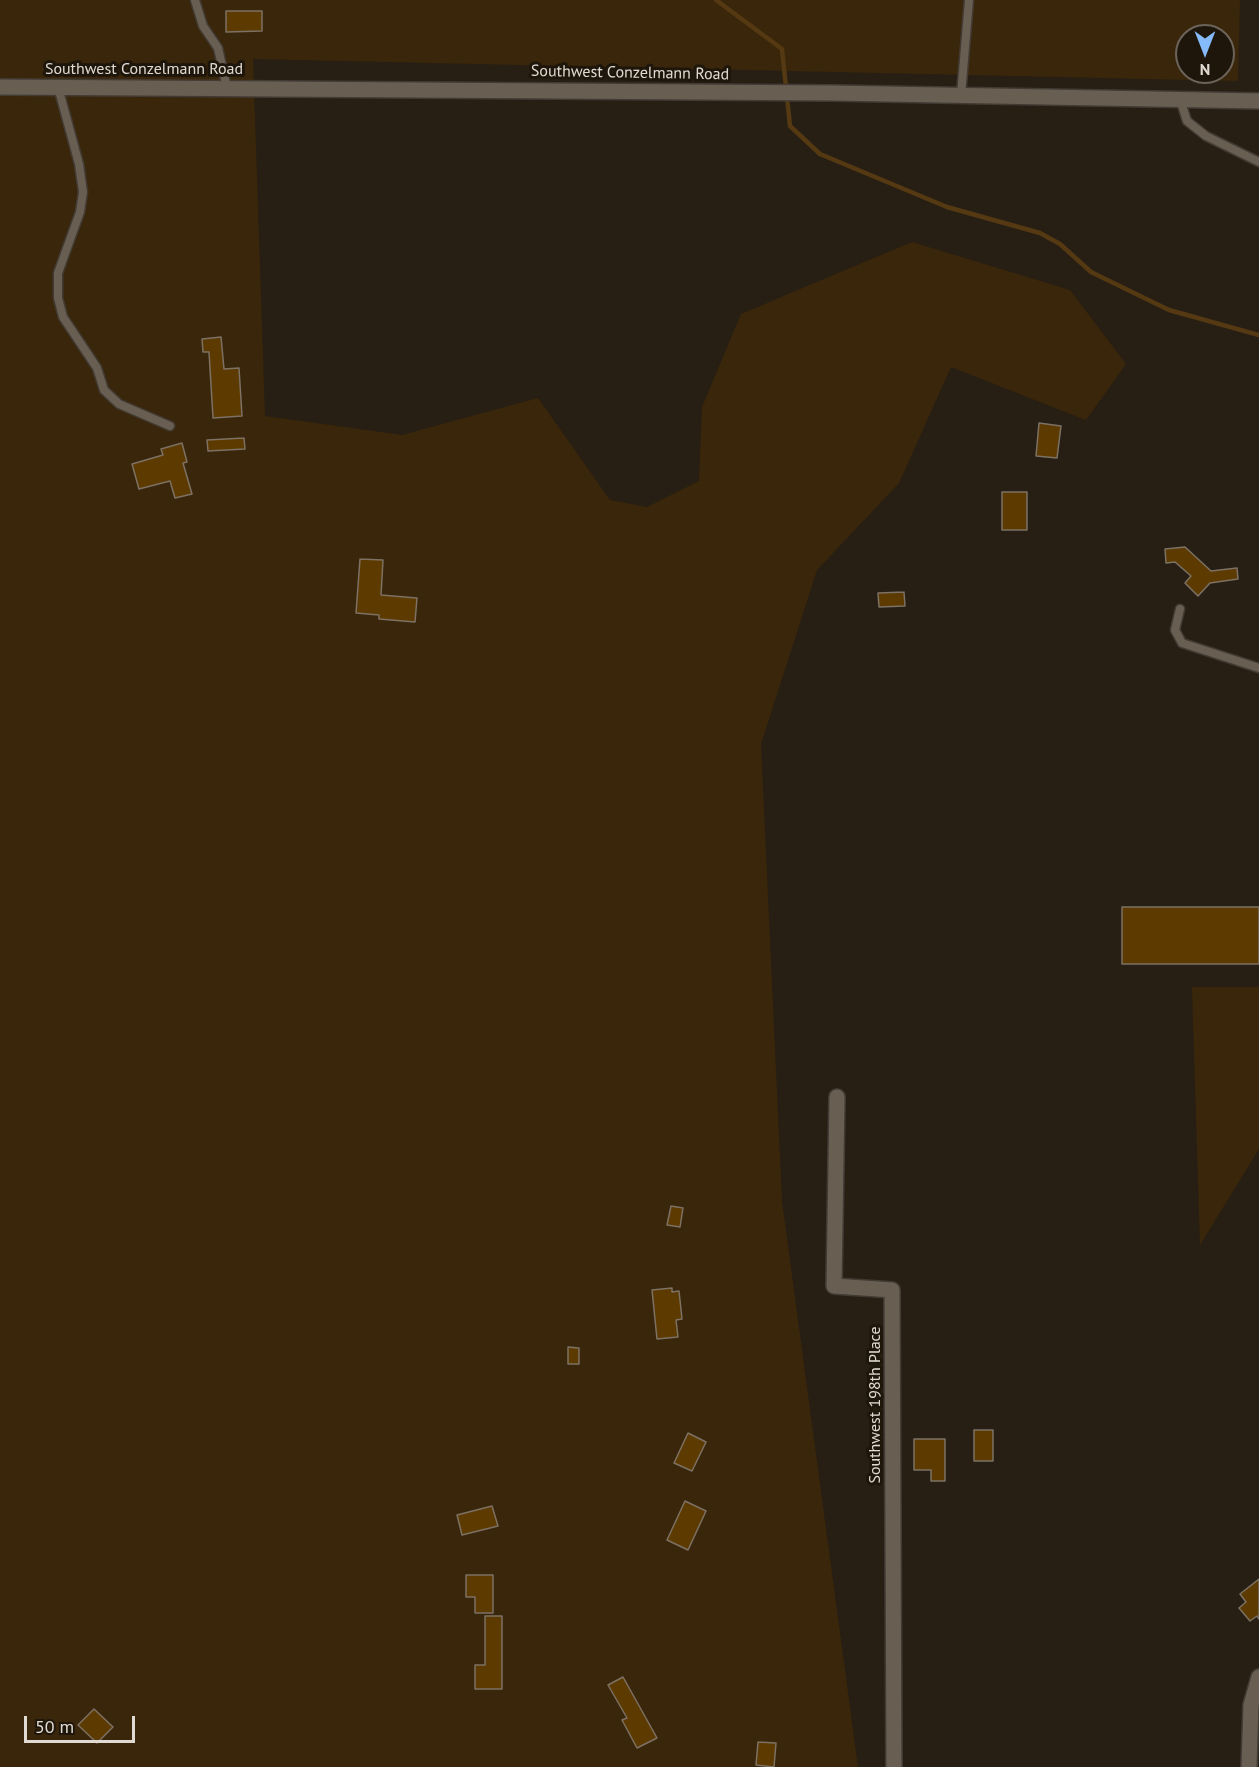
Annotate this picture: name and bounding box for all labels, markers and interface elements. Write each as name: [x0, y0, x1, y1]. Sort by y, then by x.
north arrow: [1175, 24, 1235, 84]
street label: Southwest Conzelmann Road: [45, 59, 243, 79]
text: N: [1200, 60, 1210, 80]
street label: Southwest Conzelmann Road: [531, 62, 729, 84]
street label: Southwest 198th Place: [865, 1326, 885, 1484]
scale bar: [27, 1704, 138, 1742]
text: 50 m: [35, 1715, 74, 1738]

